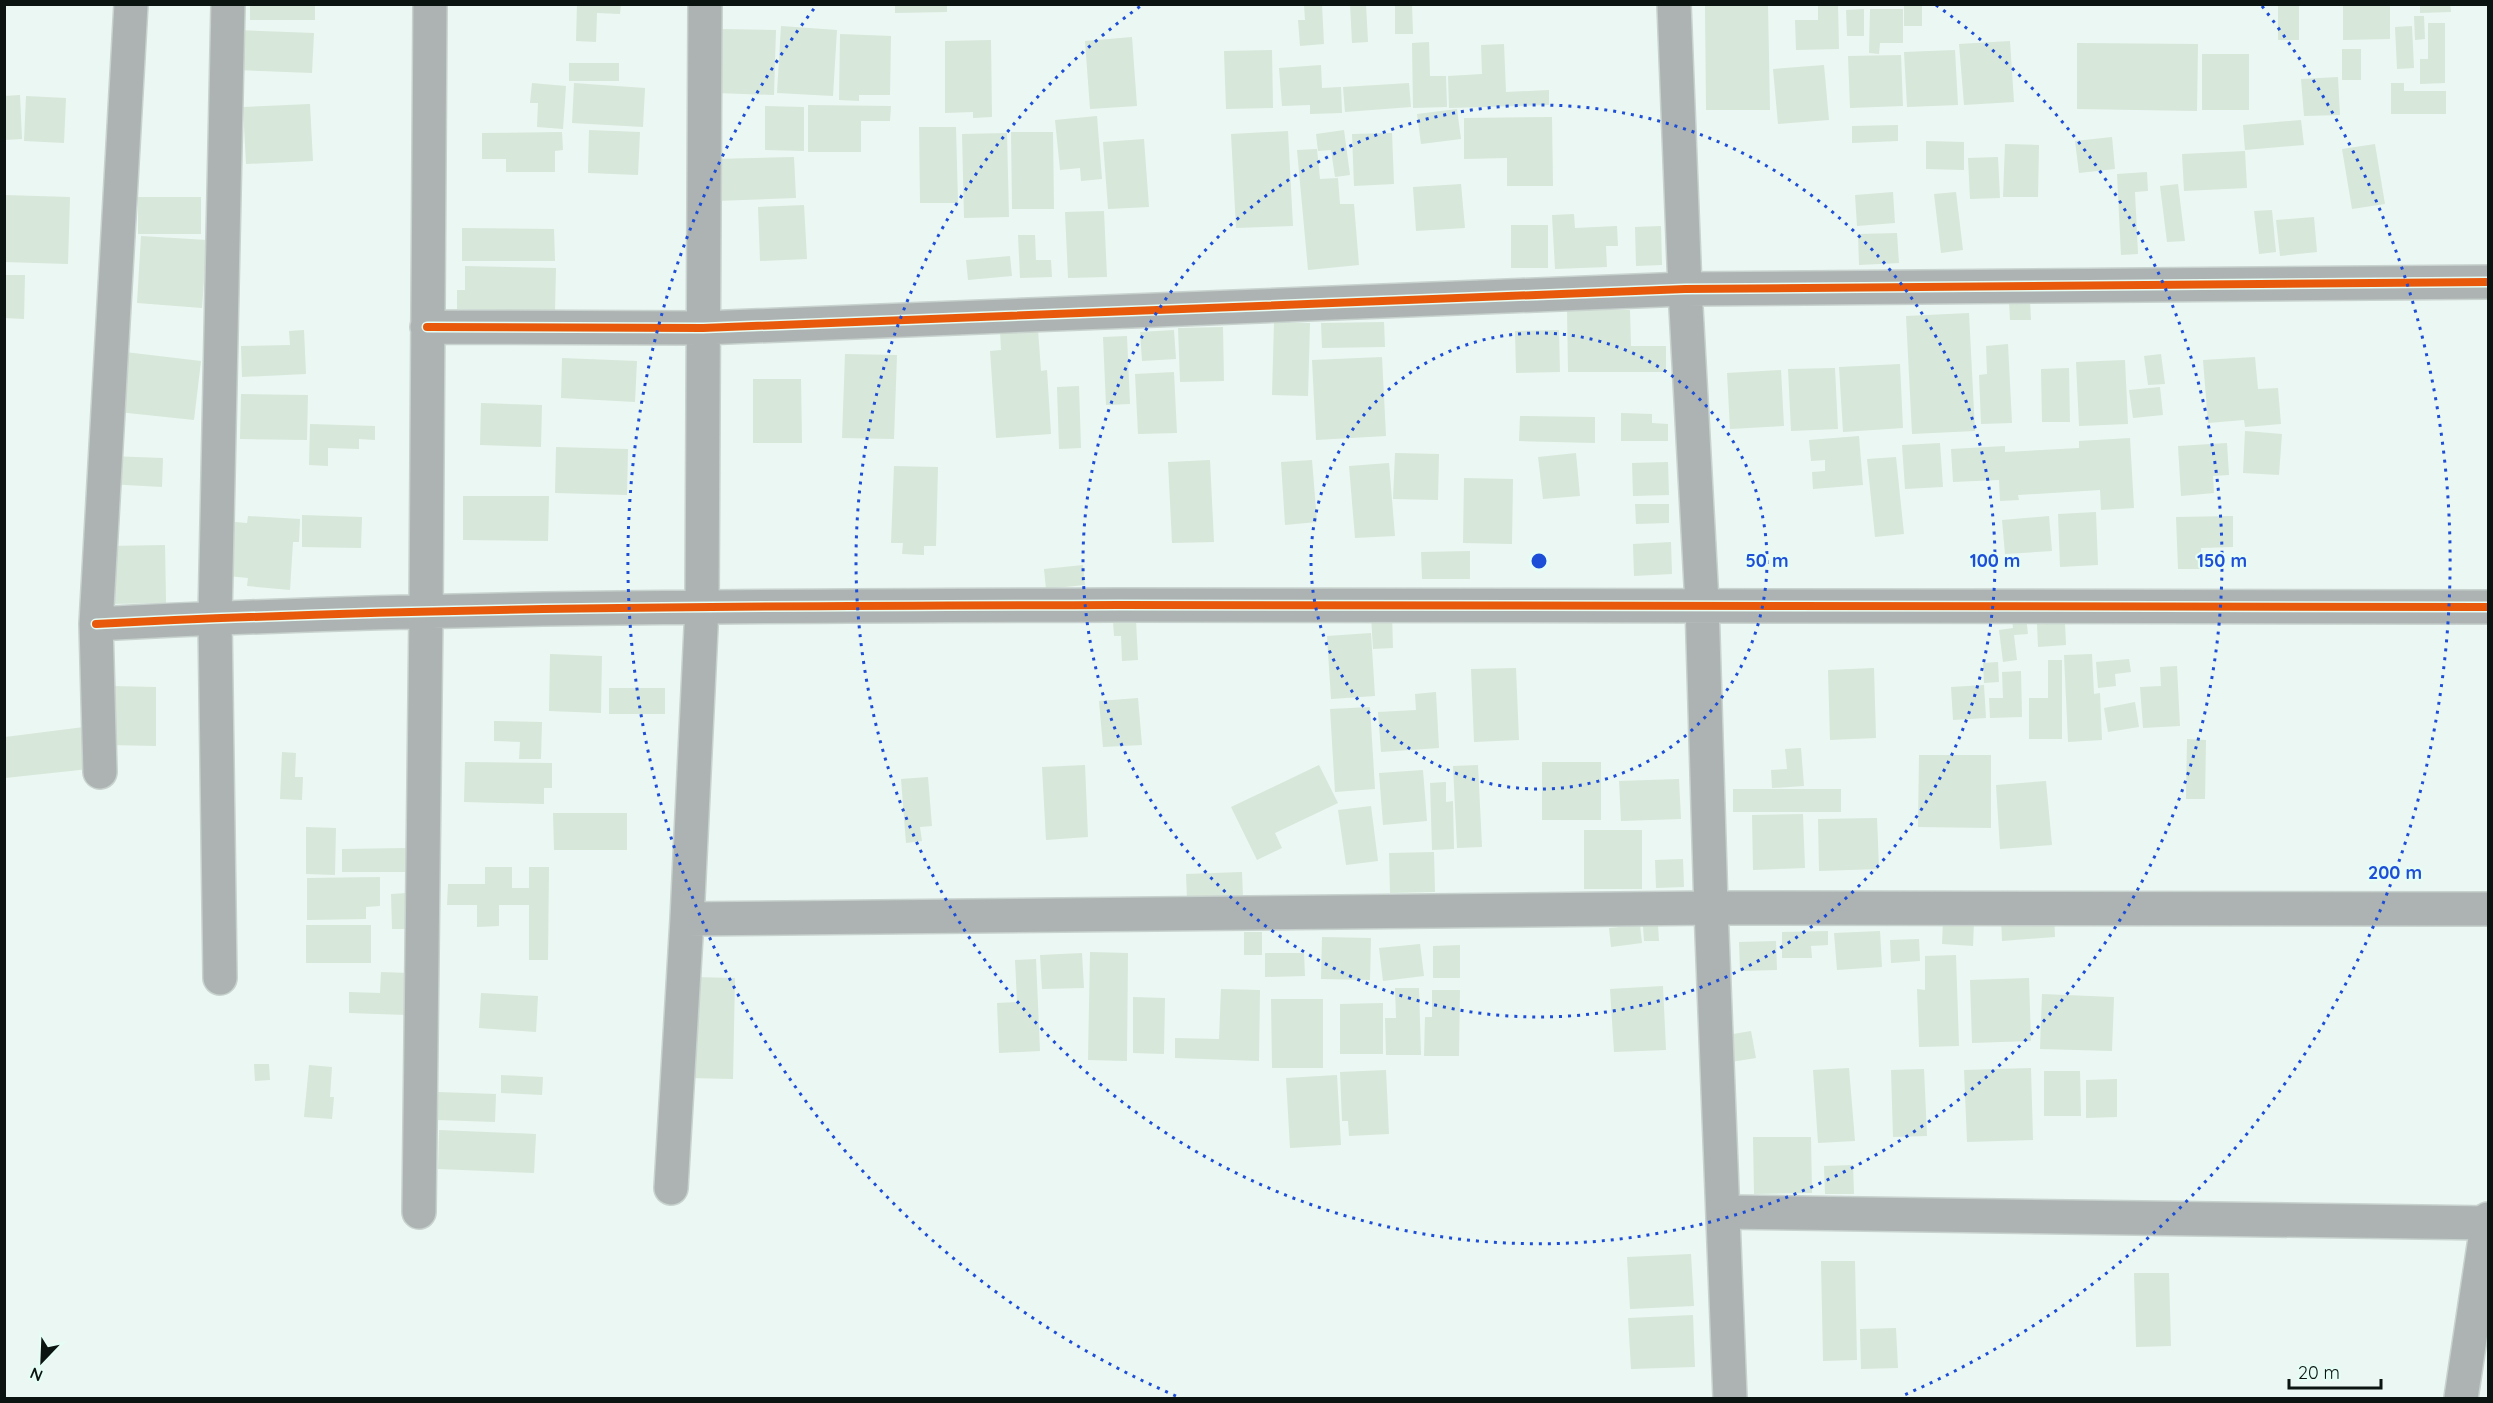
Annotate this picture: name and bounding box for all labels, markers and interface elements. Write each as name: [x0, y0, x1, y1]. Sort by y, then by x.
text: 50 m: [1745, 549, 1789, 572]
text: 100 m: [1970, 549, 2020, 572]
text: 150 m: [2197, 549, 2247, 572]
centre of rings: [1529, 551, 1549, 571]
text: 200 m: [2368, 861, 2422, 884]
north arrow: [12, 1331, 72, 1391]
scale bar: [2289, 1352, 2380, 1390]
text: 20 m: [2298, 1361, 2340, 1384]
text: N: [27, 1363, 45, 1386]

